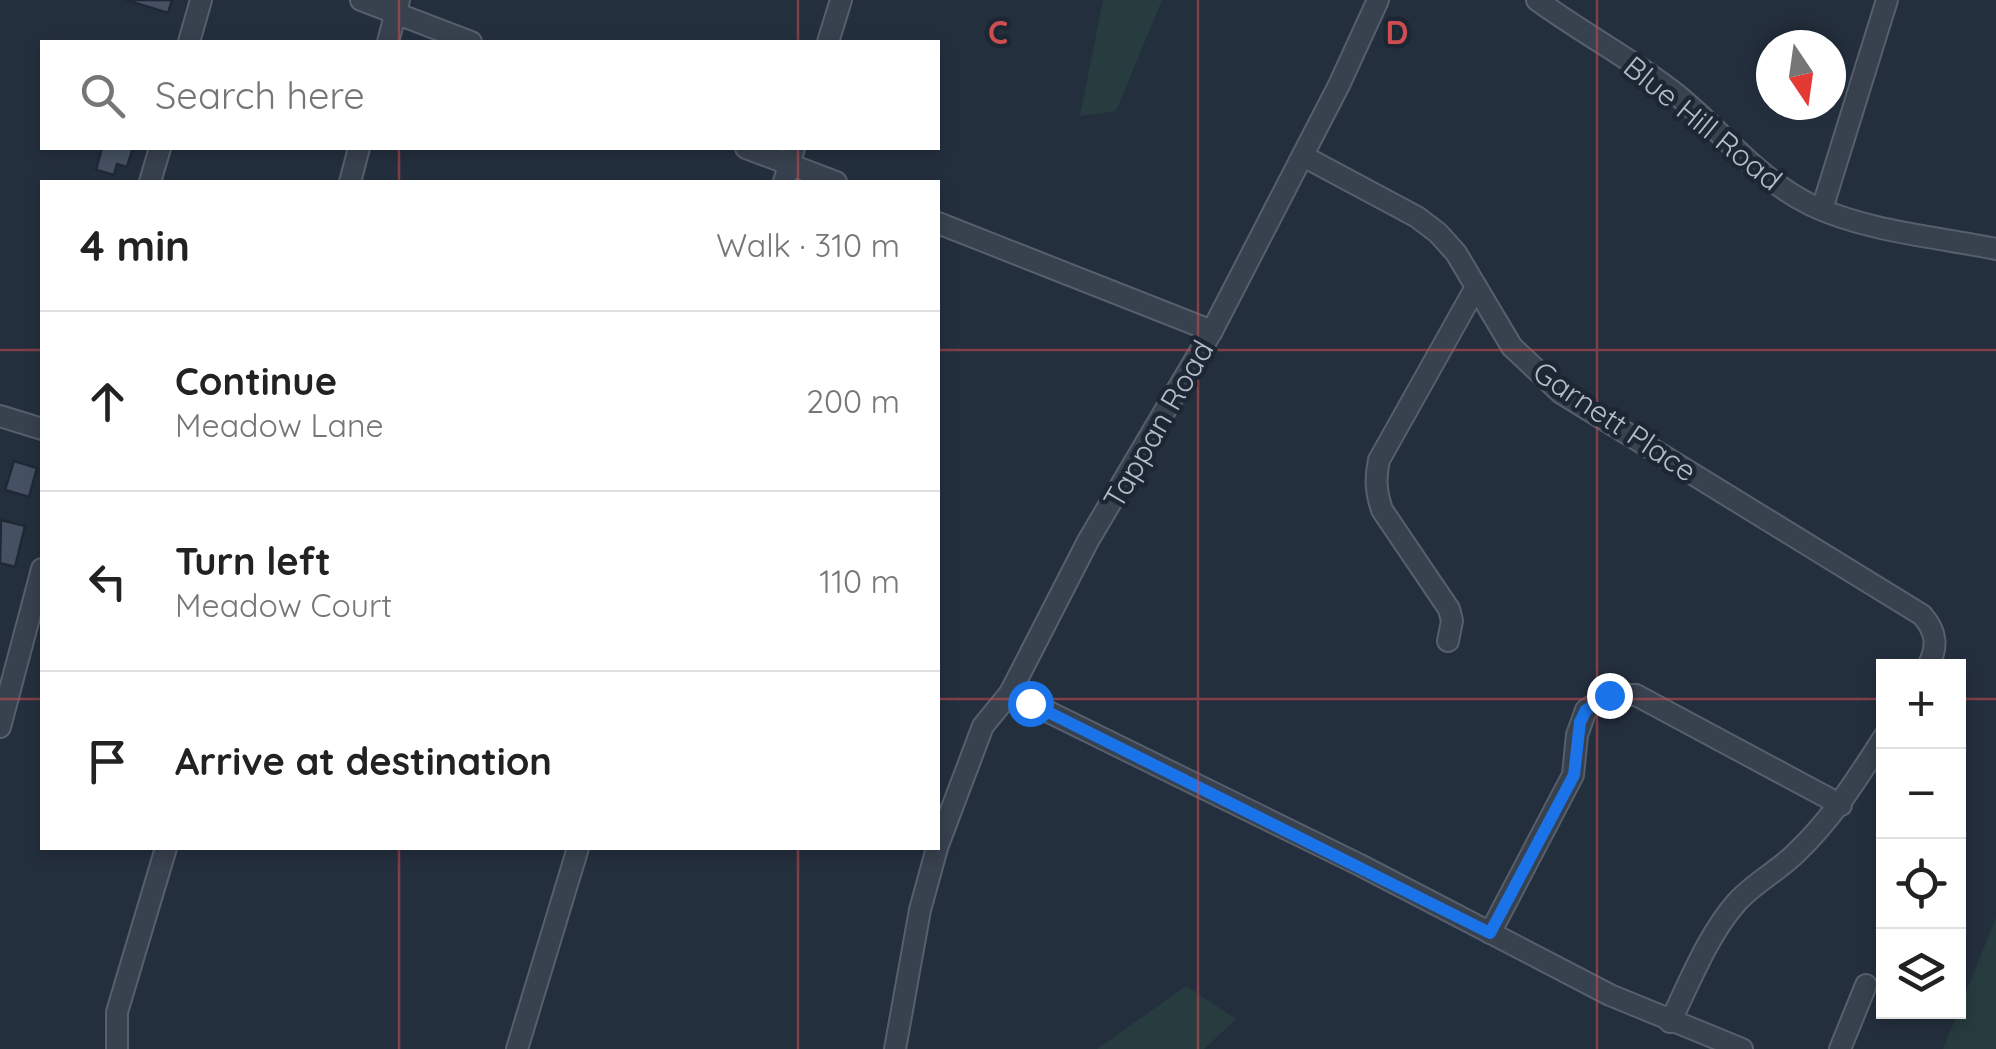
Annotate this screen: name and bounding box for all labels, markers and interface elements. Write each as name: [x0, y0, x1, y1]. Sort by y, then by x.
text: C: [988, 12, 1008, 52]
text: D: [1386, 12, 1408, 52]
north arrow: [1756, 30, 1846, 120]
search box: [40, 40, 940, 150]
street label: Blue Hill Road: [1616, 48, 1790, 198]
icon: search: [75, 68, 130, 123]
text: Search here: [155, 71, 365, 119]
text: 4 min: [80, 219, 190, 272]
text: Walk · 310 m: [716, 225, 900, 265]
street label: Tappan Road: [1095, 333, 1221, 515]
street label: Garnett Place: [1526, 352, 1704, 490]
text: Continue: [175, 357, 337, 405]
icon: ahead: [80, 374, 135, 429]
text: 200 m: [806, 381, 900, 421]
text: Meadow Lane: [175, 405, 384, 445]
text: Turn left: [175, 537, 331, 585]
icon: left: [80, 554, 135, 609]
text: 110 m: [819, 561, 900, 601]
text: Meadow Court: [175, 585, 392, 625]
map controls: [1876, 659, 1966, 1019]
button: +: [1876, 659, 1966, 749]
route end: [1587, 673, 1633, 719]
route start: [1008, 681, 1054, 727]
icon: arrive: [80, 734, 135, 789]
text: Arrive at destination: [175, 737, 552, 785]
button: −: [1876, 749, 1966, 839]
button: locate: [1876, 839, 1966, 929]
button: layers: [1876, 929, 1966, 1019]

